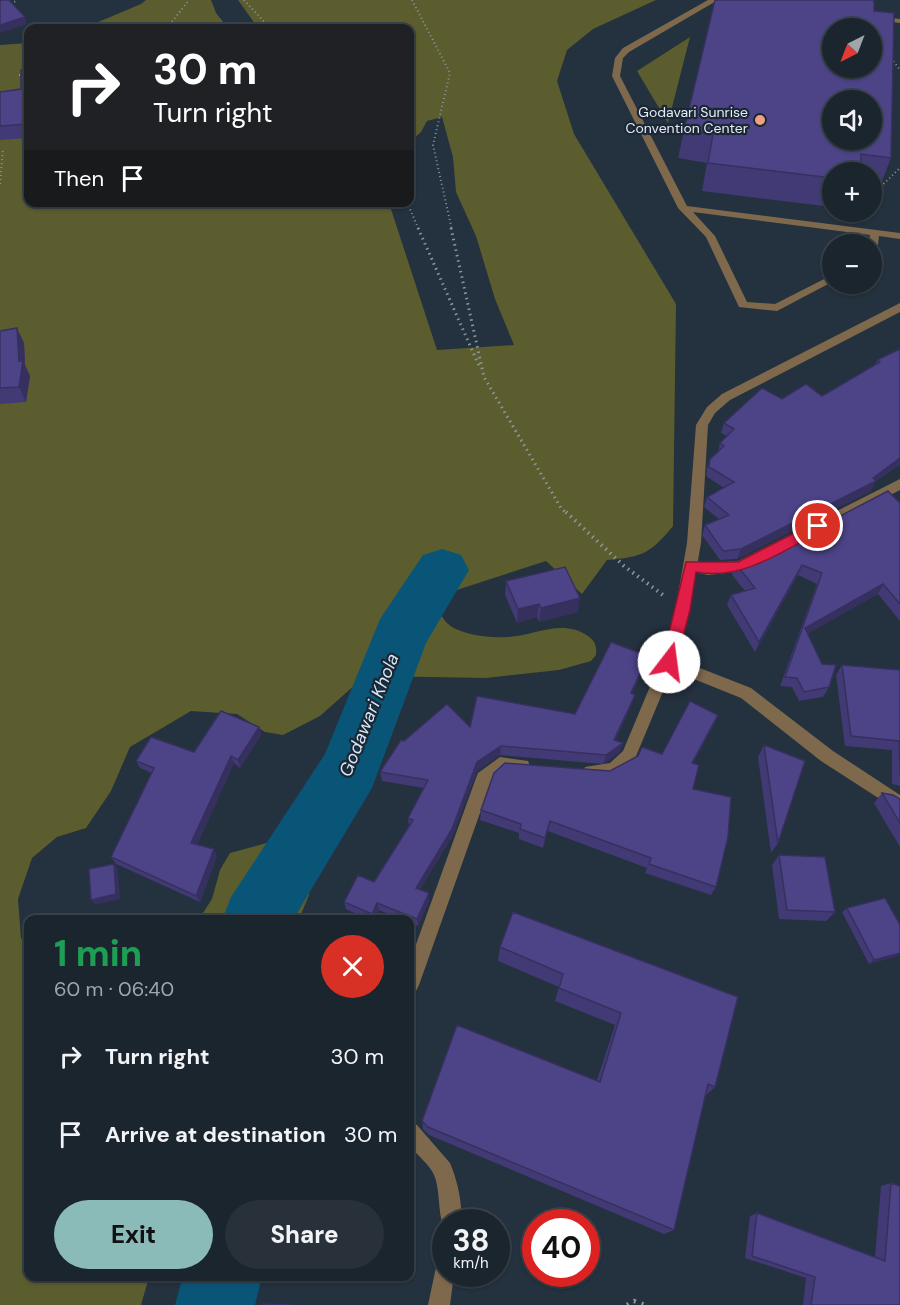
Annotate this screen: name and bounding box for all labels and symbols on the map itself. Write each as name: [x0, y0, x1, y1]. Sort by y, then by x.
north arrow: [822, 18, 882, 78]
place label: Godavari Sunrise Convention Center: [625, 103, 748, 137]
marker: Godavari Sunrise Convention Center: [753, 113, 767, 127]
pin: [792, 500, 843, 551]
position arrow: [637, 630, 701, 694]
water label: Godawari Khola: [333, 650, 405, 780]
speed limit sign: 40: [522, 1209, 600, 1287]

